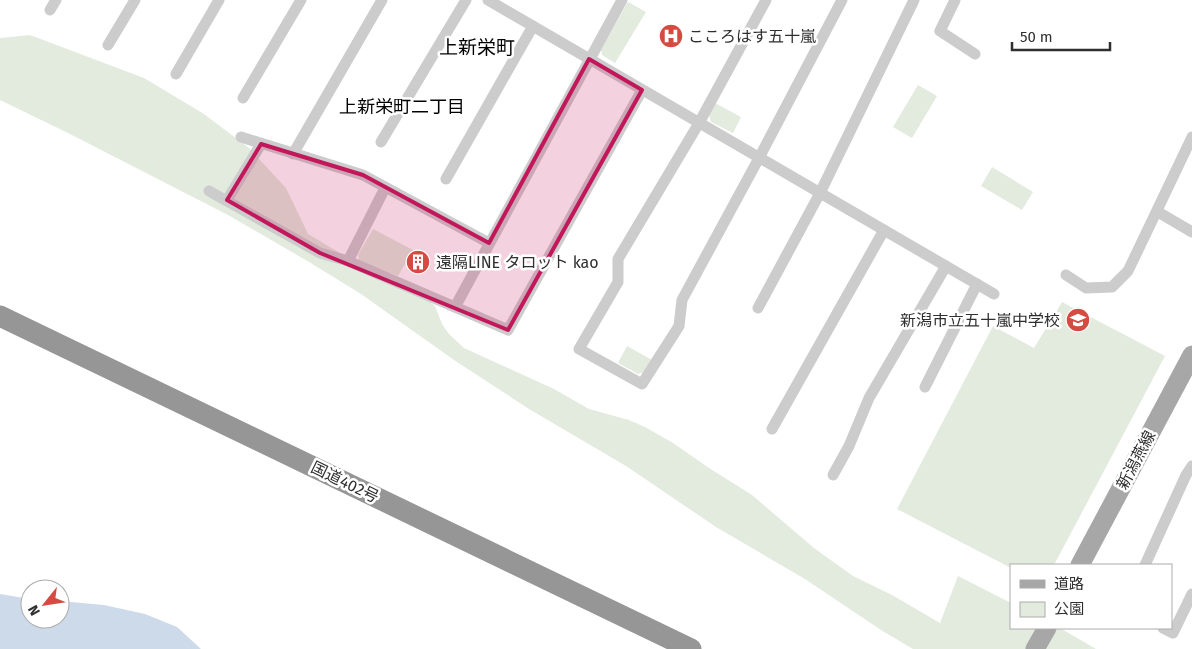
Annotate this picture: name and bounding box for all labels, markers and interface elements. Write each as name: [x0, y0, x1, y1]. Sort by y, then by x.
scale bar: [1012, 20, 1110, 52]
hospital icon: こころはす五十嵐: [658, 23, 684, 49]
place label: こころはす五十嵐: [688, 27, 816, 46]
text: 50 m: [1020, 28, 1053, 46]
district label: 上新栄町: [439, 36, 515, 59]
district label: 上新栄町二丁目: [339, 96, 465, 118]
building icon: 遠隔LINE タロット kao: [405, 249, 431, 275]
place label: 遠隔LINE タロット kao: [436, 253, 599, 272]
school or university icon: 新潟市立五十嵐中学校: [1065, 307, 1091, 333]
place label: 新潟市立五十嵐中学校: [900, 311, 1060, 330]
street label: 新潟燕線: [1113, 427, 1159, 493]
street label: 国道402号: [308, 457, 382, 507]
legend: [1010, 564, 1172, 629]
text: 道路: [1054, 575, 1084, 593]
north arrow: [20, 579, 70, 629]
text: 公園: [1054, 600, 1084, 618]
text: N: [24, 602, 44, 619]

